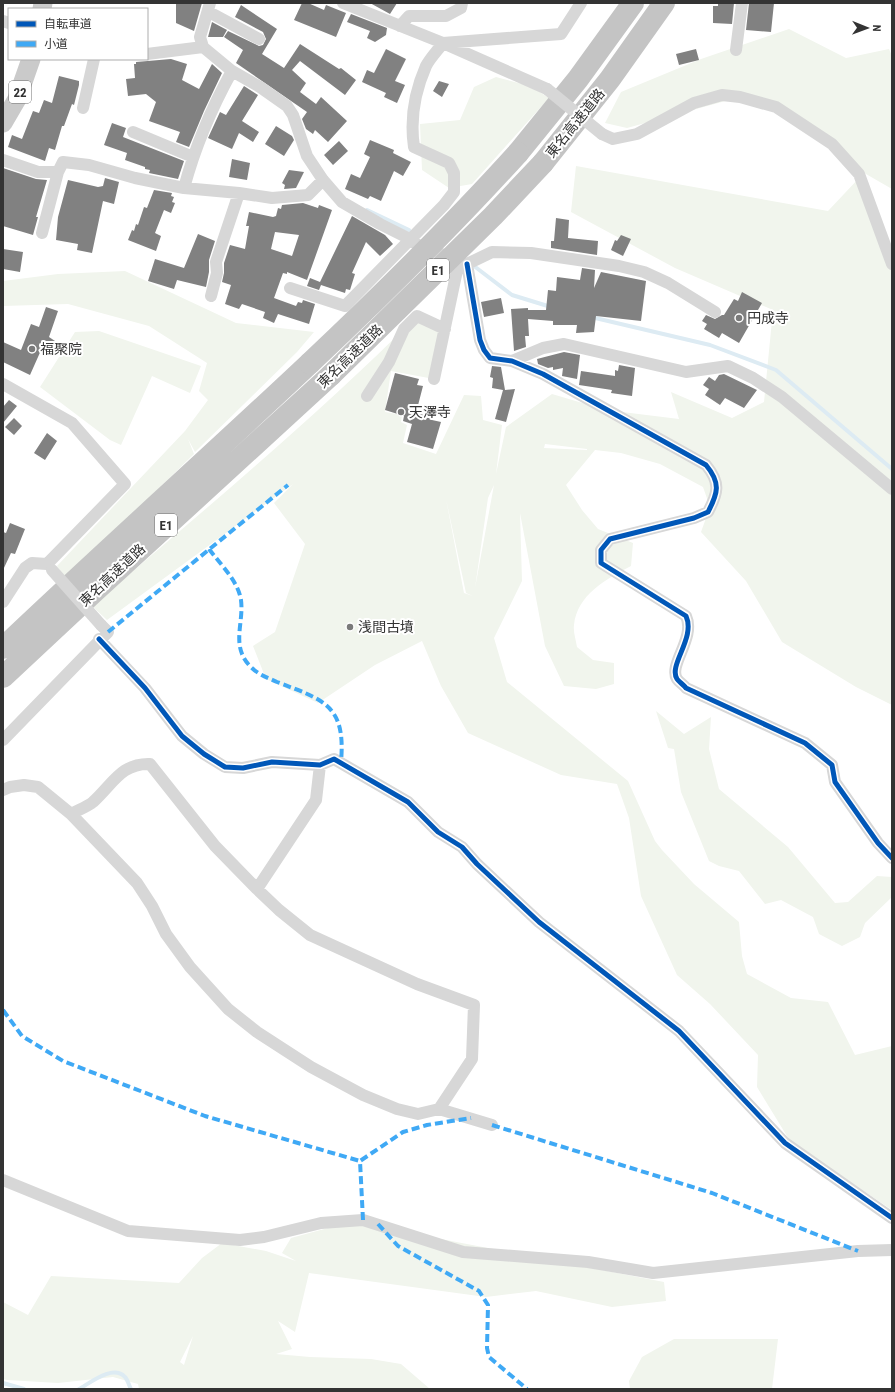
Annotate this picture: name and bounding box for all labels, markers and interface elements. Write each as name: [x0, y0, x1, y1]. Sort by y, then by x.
legend: [8, 8, 148, 60]
north arrow: [847, 8, 887, 48]
text: 自転車道: [44, 17, 92, 31]
text: N: [870, 25, 883, 32]
text: 小道: [44, 37, 68, 51]
road number: 22: [9, 81, 31, 103]
street label: 東名高速道路: [542, 85, 608, 161]
road number: E1: [427, 259, 449, 281]
place label: 円成寺: [747, 310, 789, 326]
marker: 円成寺: [734, 313, 744, 323]
street label: 東名高速道路: [314, 321, 386, 391]
place label: 福聚院: [40, 341, 82, 357]
marker: 福聚院: [27, 344, 37, 354]
place label: 天澤寺: [409, 404, 451, 420]
marker: 天澤寺: [396, 407, 406, 417]
road number: E1: [155, 514, 177, 536]
street label: 東名高速道路: [76, 541, 148, 609]
place label: 浅間古墳: [358, 619, 414, 635]
marker: 浅間古墳: [345, 622, 355, 632]

